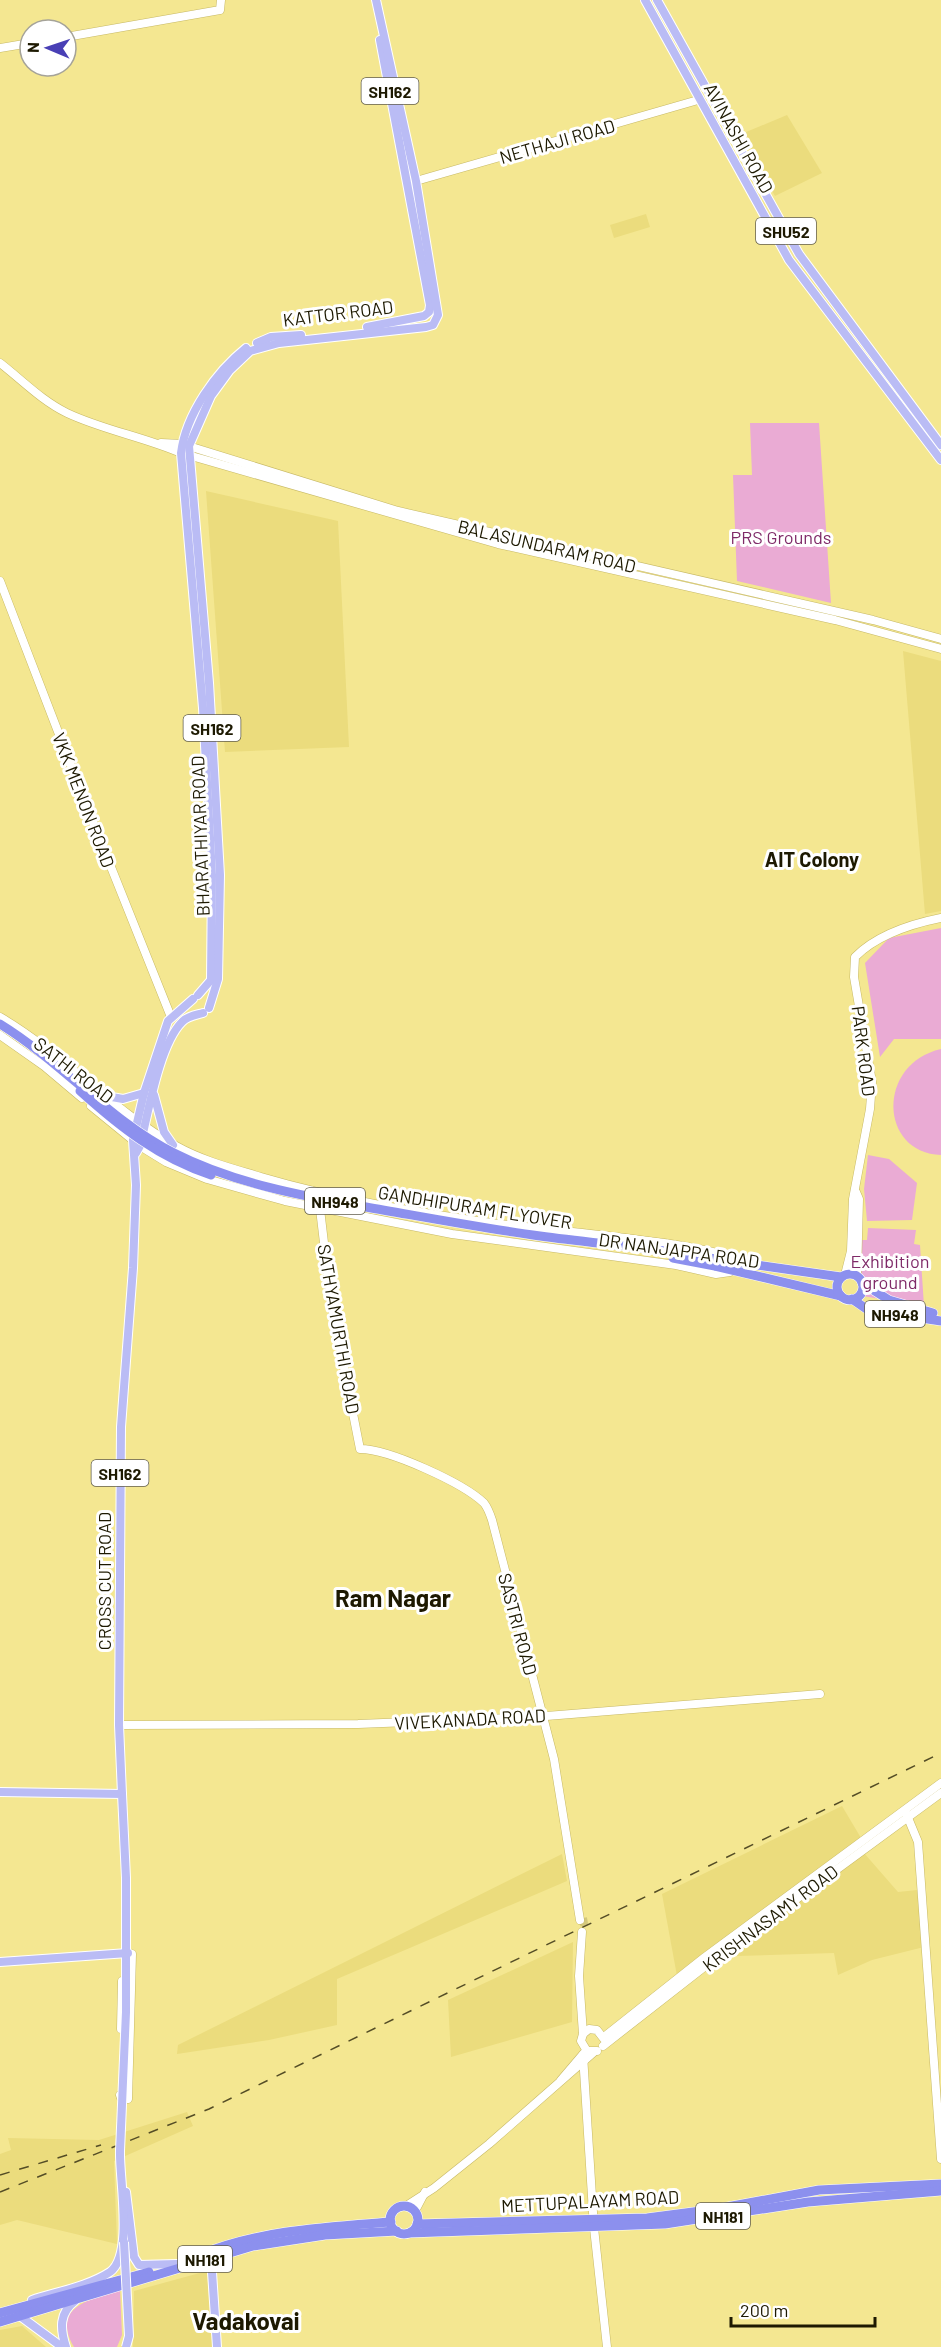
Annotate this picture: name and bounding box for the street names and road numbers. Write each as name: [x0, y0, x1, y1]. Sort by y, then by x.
road number: SH162: [362, 78, 418, 104]
street label: AVINASHI ROAD: [700, 79, 778, 197]
street label: NETHAJI ROAD: [497, 114, 617, 168]
road number: SHU52: [756, 218, 816, 244]
street label: KATTOR ROAD: [282, 295, 394, 331]
street label: BALASUNDARAM ROAD: [456, 515, 638, 577]
road number: SH162: [184, 715, 240, 741]
street label: VKK MENON ROAD: [48, 729, 120, 871]
street label: BHARATHIYAR ROAD: [186, 755, 214, 917]
street label: PARK ROAD: [848, 1004, 880, 1098]
street label: SATHI ROAD: [30, 1032, 118, 1108]
street label: GANDHIPURAM FLYOVER: [377, 1181, 573, 1233]
road number: NH948: [305, 1188, 365, 1214]
street label: DR NANJAPPA ROAD: [597, 1228, 761, 1272]
street label: SATHYAMURTHI ROAD: [313, 1242, 365, 1416]
road number: NH948: [865, 1301, 925, 1327]
road number: SH162: [92, 1460, 148, 1486]
street label: CROSS CUT ROAD: [93, 1512, 115, 1650]
street label: SASTRI ROAD: [494, 1571, 542, 1677]
street label: VIVEKANADA ROAD: [394, 1704, 546, 1734]
street label: KRISHNASAMY ROAD: [698, 1860, 842, 1976]
street label: METTUPALAYAM ROAD: [501, 2185, 679, 2217]
road number: NH181: [696, 2203, 750, 2229]
road number: NH181: [178, 2246, 232, 2272]

